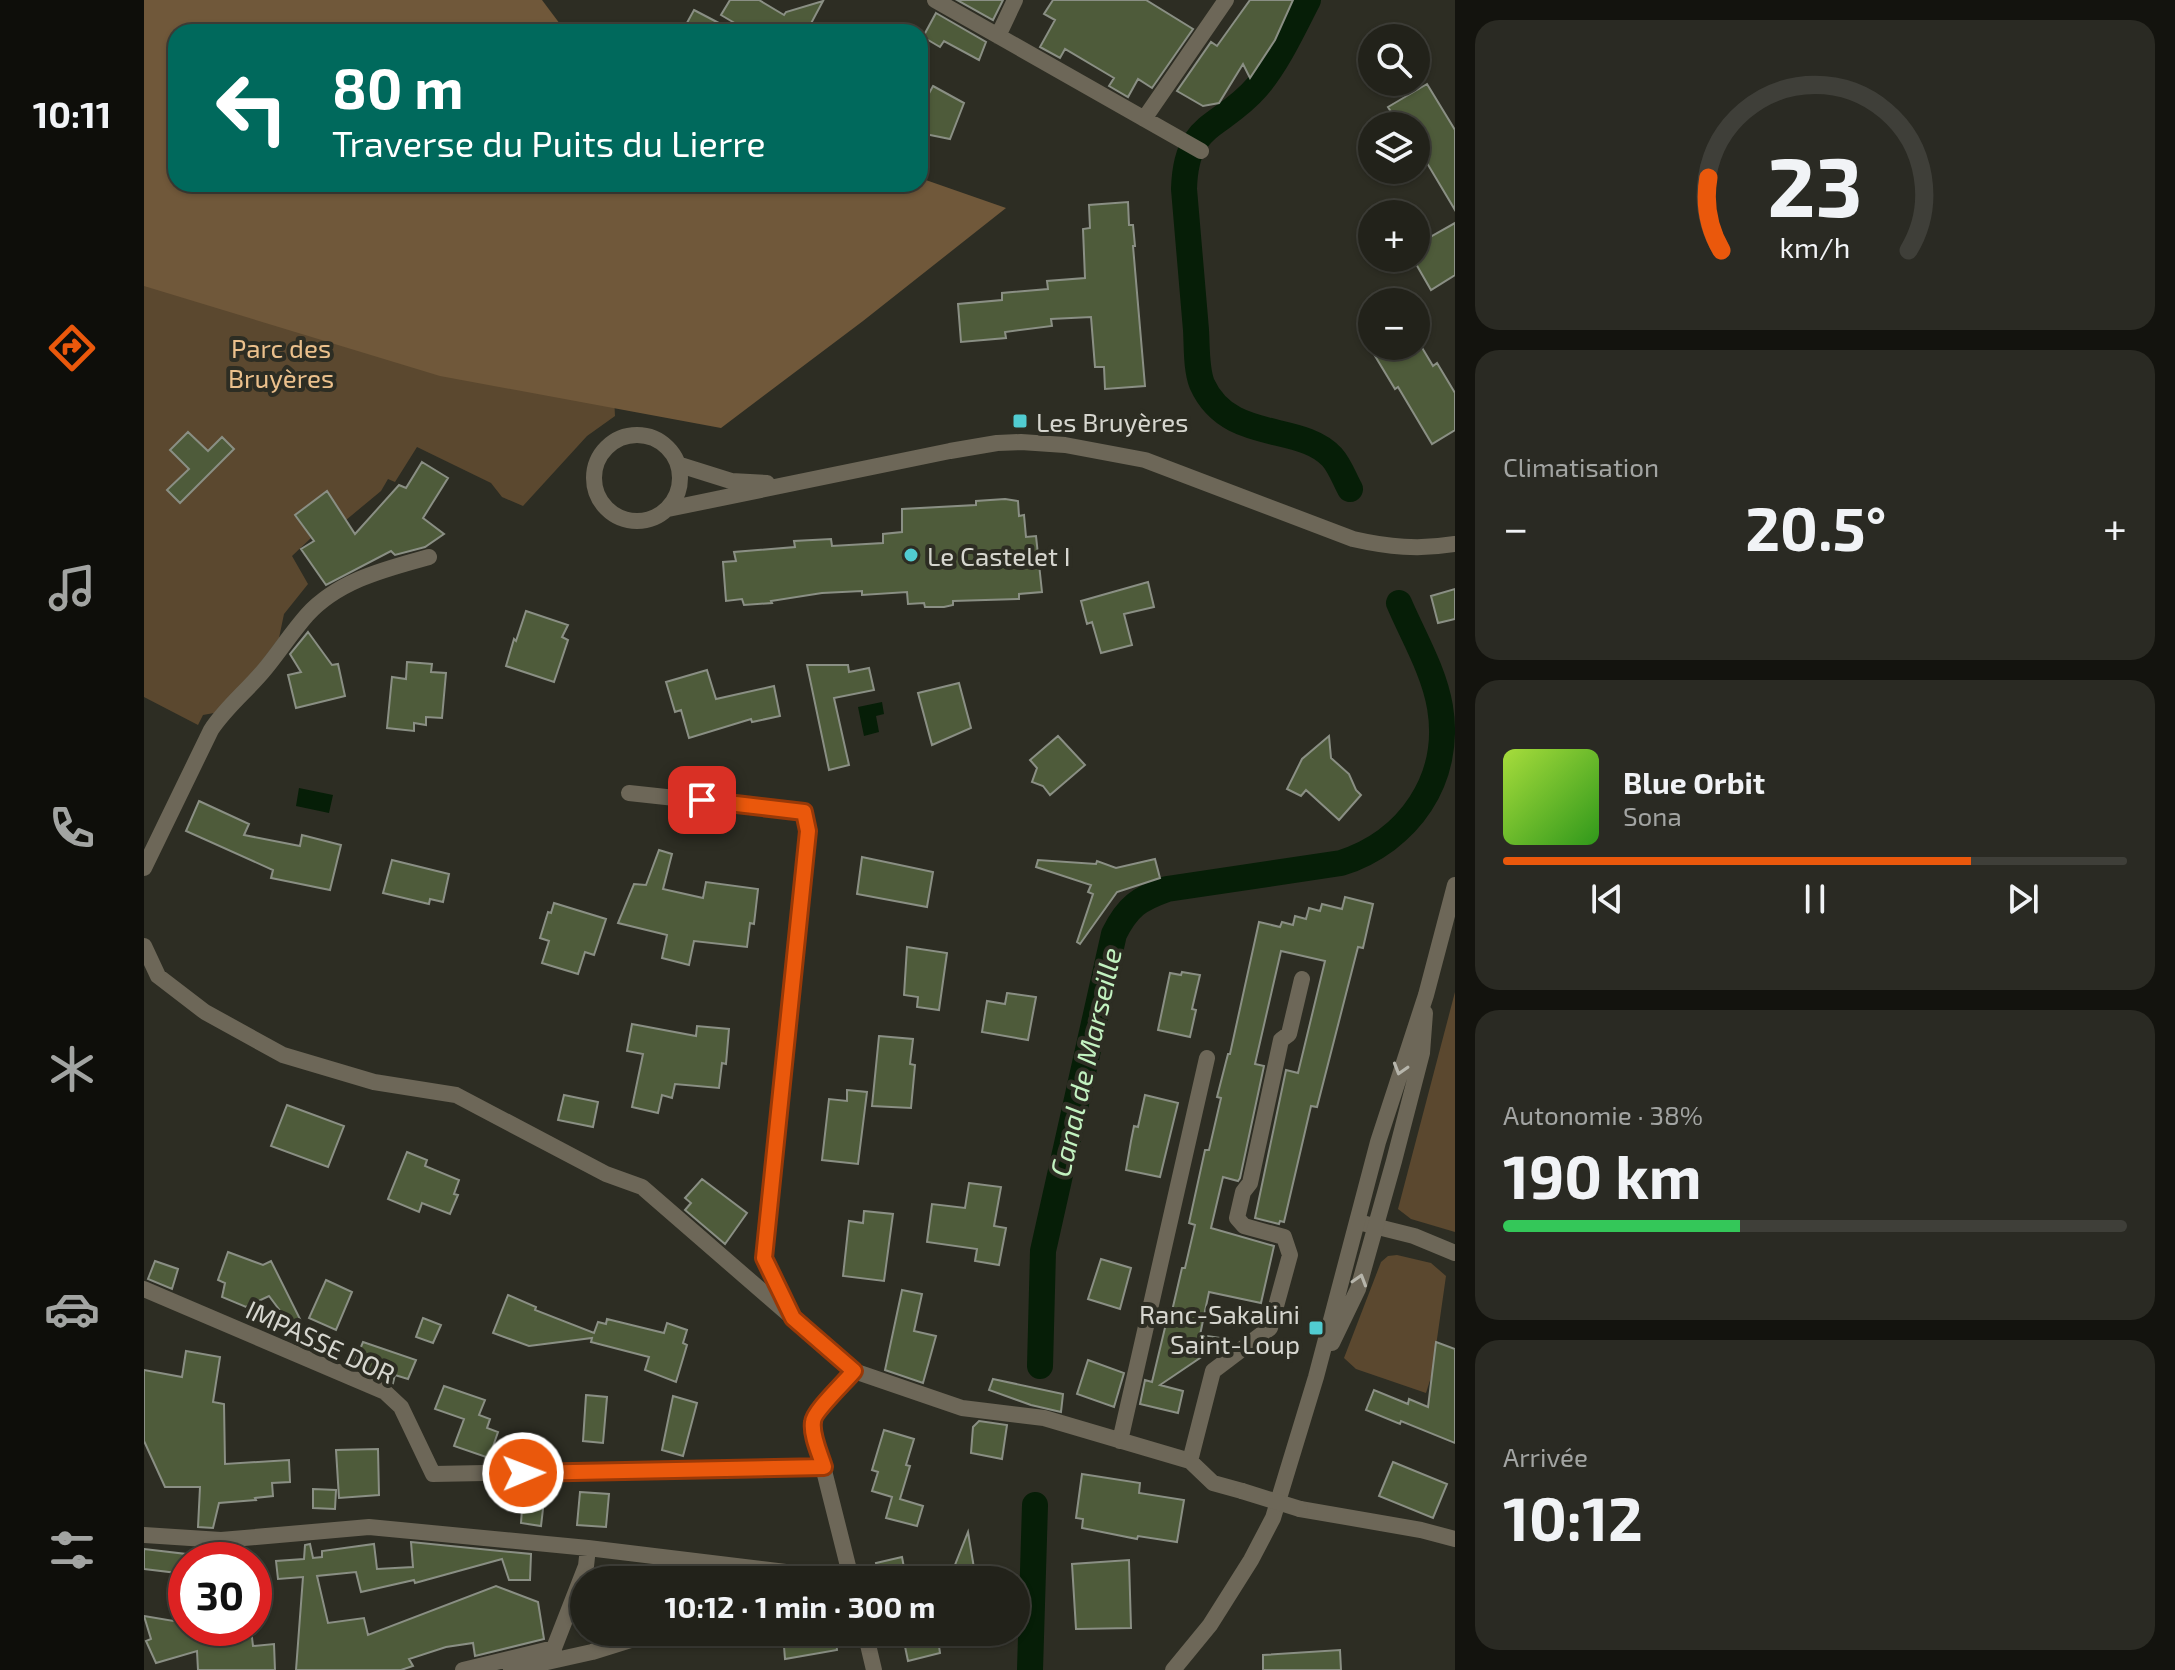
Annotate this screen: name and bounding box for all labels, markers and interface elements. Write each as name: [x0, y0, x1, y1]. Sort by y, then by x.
map controls: [1358, 24, 1430, 360]
button: search: [1358, 24, 1430, 96]
text: 80 m: [332, 53, 464, 120]
icon: left: [200, 56, 304, 160]
text: 10:11: [33, 92, 111, 135]
button: layers: [1358, 112, 1430, 184]
text: Traverse du Puits du Lierre: [332, 121, 766, 164]
text: 23: [1767, 134, 1863, 234]
button: +: [1358, 200, 1430, 272]
text: km/h: [1780, 229, 1850, 264]
button: −: [1358, 288, 1430, 360]
icon: directions: [44, 320, 100, 376]
park label: Parc des Bruyères: [228, 332, 334, 393]
place label: Les Bruyères: [1036, 406, 1188, 437]
marker: Les Bruyères: [1011, 412, 1029, 430]
text: Climatisation: [1503, 451, 1659, 482]
text: 20.5°: [1745, 491, 1886, 563]
text: −: [1503, 500, 1529, 553]
text: +: [2103, 500, 2127, 553]
place label: Le Castelet I: [927, 540, 1070, 571]
marker: Le Castelet I: [902, 546, 920, 564]
icon: music: [44, 560, 100, 616]
text: Blue Orbit: [1623, 764, 1765, 800]
pin: [668, 766, 736, 834]
icon: arrive: [680, 778, 724, 822]
icon: phone: [44, 800, 100, 856]
text: Sona: [1623, 800, 1682, 831]
icon: previous: [1585, 877, 1629, 921]
icon: pause: [1793, 877, 1837, 921]
icon: next: [2001, 877, 2045, 921]
water label: Canal de Marseille: [1042, 944, 1128, 1180]
icon: climate: [44, 1041, 100, 1097]
one-way arrow: [1393, 1061, 1409, 1075]
text: Autonomie · 38%: [1503, 1099, 1703, 1130]
text: 190 km: [1503, 1139, 1702, 1211]
one-way arrow: [1351, 1274, 1367, 1288]
icon: car: [44, 1281, 100, 1337]
street label: IMPASSE DOR: [242, 1293, 400, 1389]
place label: Ranc-Sakalini Saint-Loup: [1139, 1298, 1300, 1359]
marker: Ranc-Sakalini Saint-Loup: [1307, 1319, 1325, 1337]
position arrow: [481, 1431, 565, 1515]
text: Arrivée: [1503, 1441, 1588, 1472]
text: 10:12: [1503, 1481, 1643, 1553]
icon: filters: [44, 1522, 100, 1578]
speed limit sign: 30: [168, 1542, 272, 1646]
text: 10:12 · 1 min · 300 m: [665, 1588, 935, 1624]

